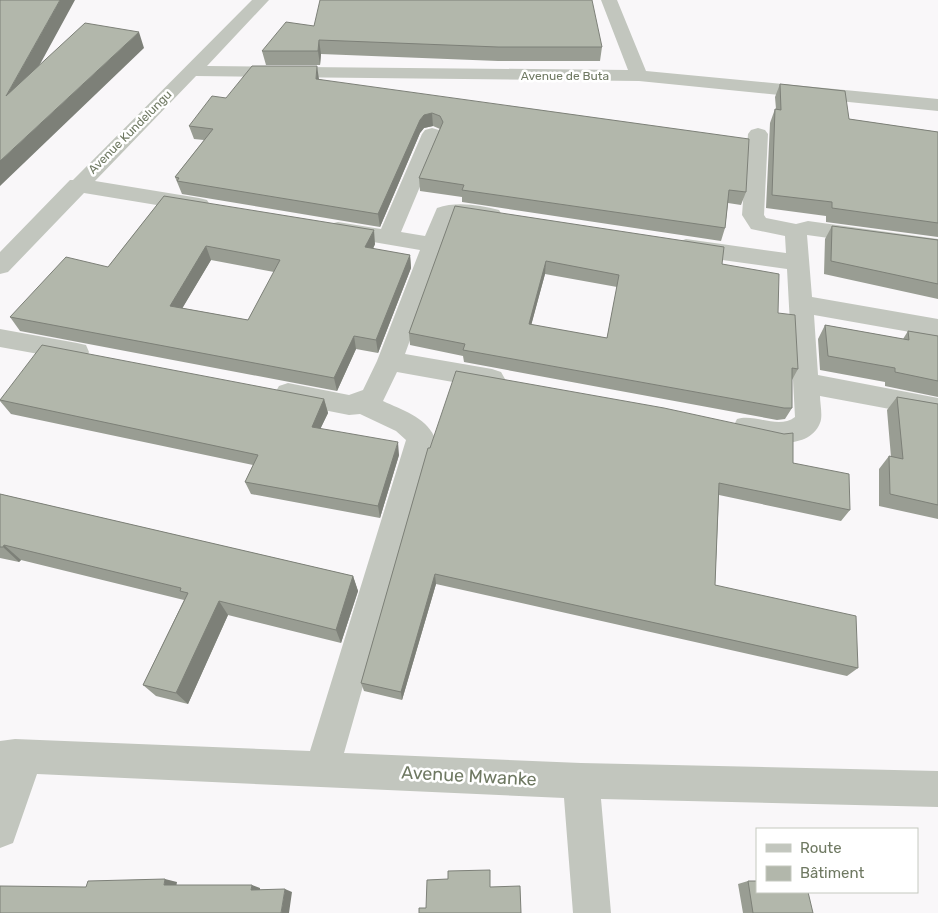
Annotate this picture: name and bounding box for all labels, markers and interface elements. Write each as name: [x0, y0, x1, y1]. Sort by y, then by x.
street label: Avenue de Buta: [521, 69, 609, 83]
street label: Avenue Kundelungu: [85, 87, 175, 177]
street label: Avenue Mwanke: [401, 761, 537, 791]
legend: [756, 828, 918, 893]
text: Route: [800, 839, 842, 857]
text: Bâtiment: [800, 864, 864, 882]

